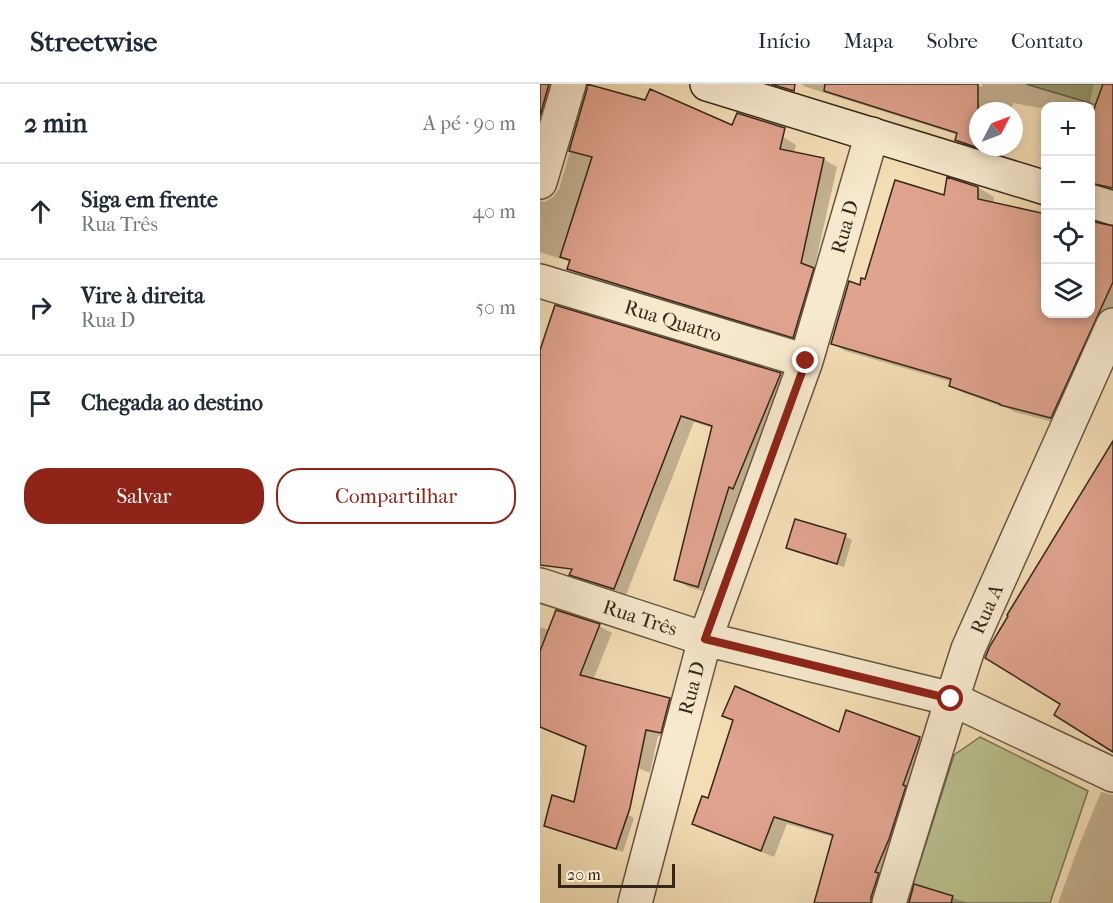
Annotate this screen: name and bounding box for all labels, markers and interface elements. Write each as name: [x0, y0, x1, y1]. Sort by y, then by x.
text: Streetwise: [30, 25, 157, 58]
text: Início: [758, 29, 810, 53]
text: Mapa: [843, 29, 893, 53]
text: Sobre: [926, 29, 978, 53]
text: Contato: [1011, 29, 1083, 53]
north arrow: [969, 102, 1023, 156]
map controls: [1041, 102, 1095, 318]
button: +: [1041, 102, 1095, 156]
text: 2 min: [24, 108, 87, 139]
text: A pé · 90 m: [423, 112, 516, 135]
button: −: [1041, 156, 1095, 210]
text: Siga em frente: [81, 187, 218, 213]
icon: ahead: [24, 195, 57, 228]
street label: Rua D: [826, 198, 864, 256]
text: 40 m: [472, 200, 516, 223]
button: locate: [1041, 210, 1095, 264]
text: Rua Três: [81, 213, 158, 236]
button: layers: [1041, 264, 1095, 318]
text: Vire à direita: [81, 283, 204, 309]
icon: right: [24, 291, 57, 324]
street label: Rua Quatro: [621, 295, 725, 347]
text: 50 m: [475, 296, 516, 319]
text: Rua D: [81, 309, 135, 332]
route end: [792, 347, 818, 373]
icon: arrive: [24, 387, 57, 420]
text: Chegada ao destino: [81, 390, 263, 416]
button: Salvar: [24, 468, 264, 524]
button: Compartilhar: [276, 468, 516, 524]
street label: Rua A: [966, 580, 1009, 637]
street label: Rua Três: [600, 595, 680, 641]
street label: Rua D: [674, 659, 710, 717]
route start: [937, 685, 963, 711]
scale bar: [558, 861, 675, 888]
text: 20 m: [567, 865, 601, 884]

